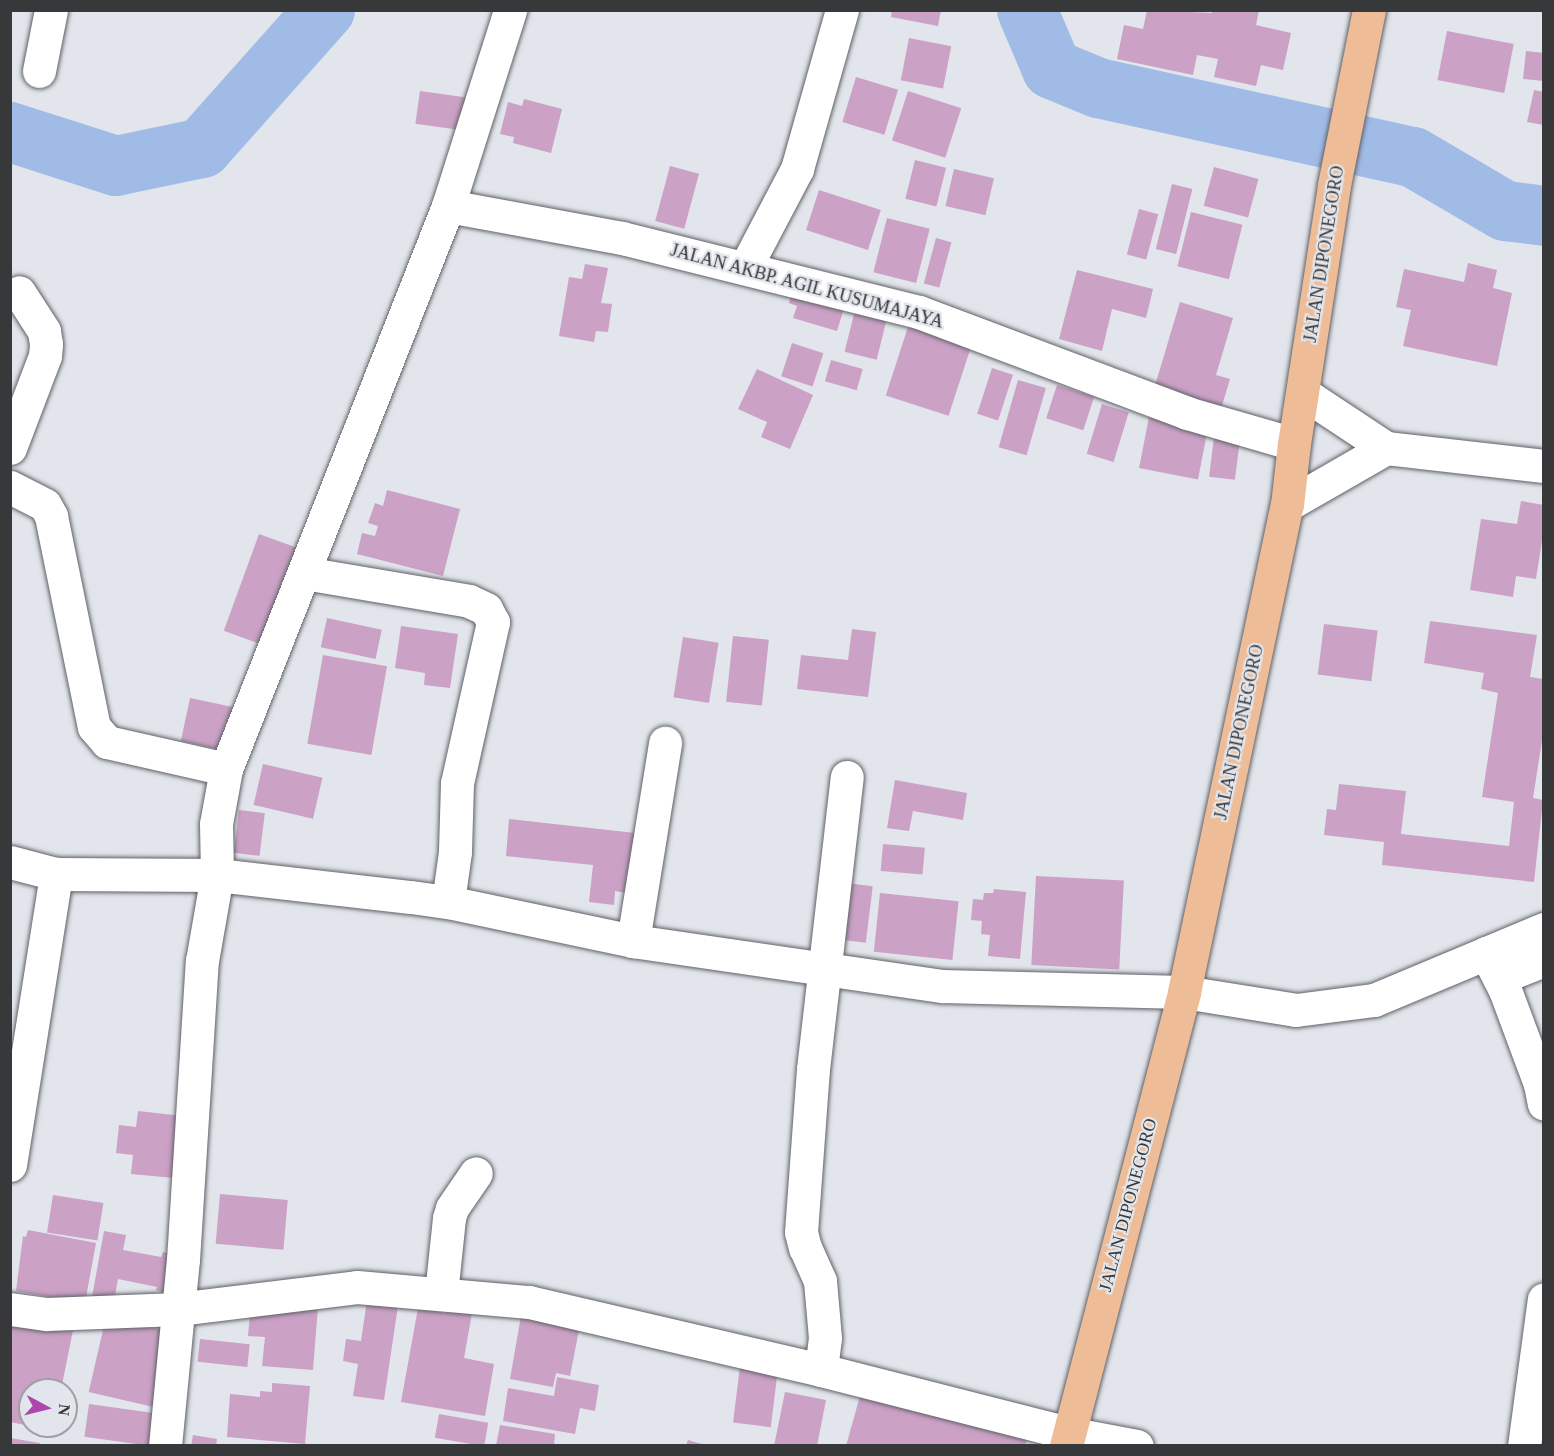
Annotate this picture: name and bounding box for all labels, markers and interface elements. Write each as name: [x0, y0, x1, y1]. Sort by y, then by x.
street label: JALAN DIPONEGORO: [1299, 164, 1349, 344]
street label: JALAN AKBP. AGIL KUSUMAJAYA: [667, 239, 947, 333]
street label: JALAN DIPONEGORO: [1210, 642, 1268, 822]
street label: JALAN DIPONEGORO: [1094, 1116, 1162, 1294]
north arrow: [18, 1378, 78, 1438]
text: N: [55, 1403, 74, 1417]

